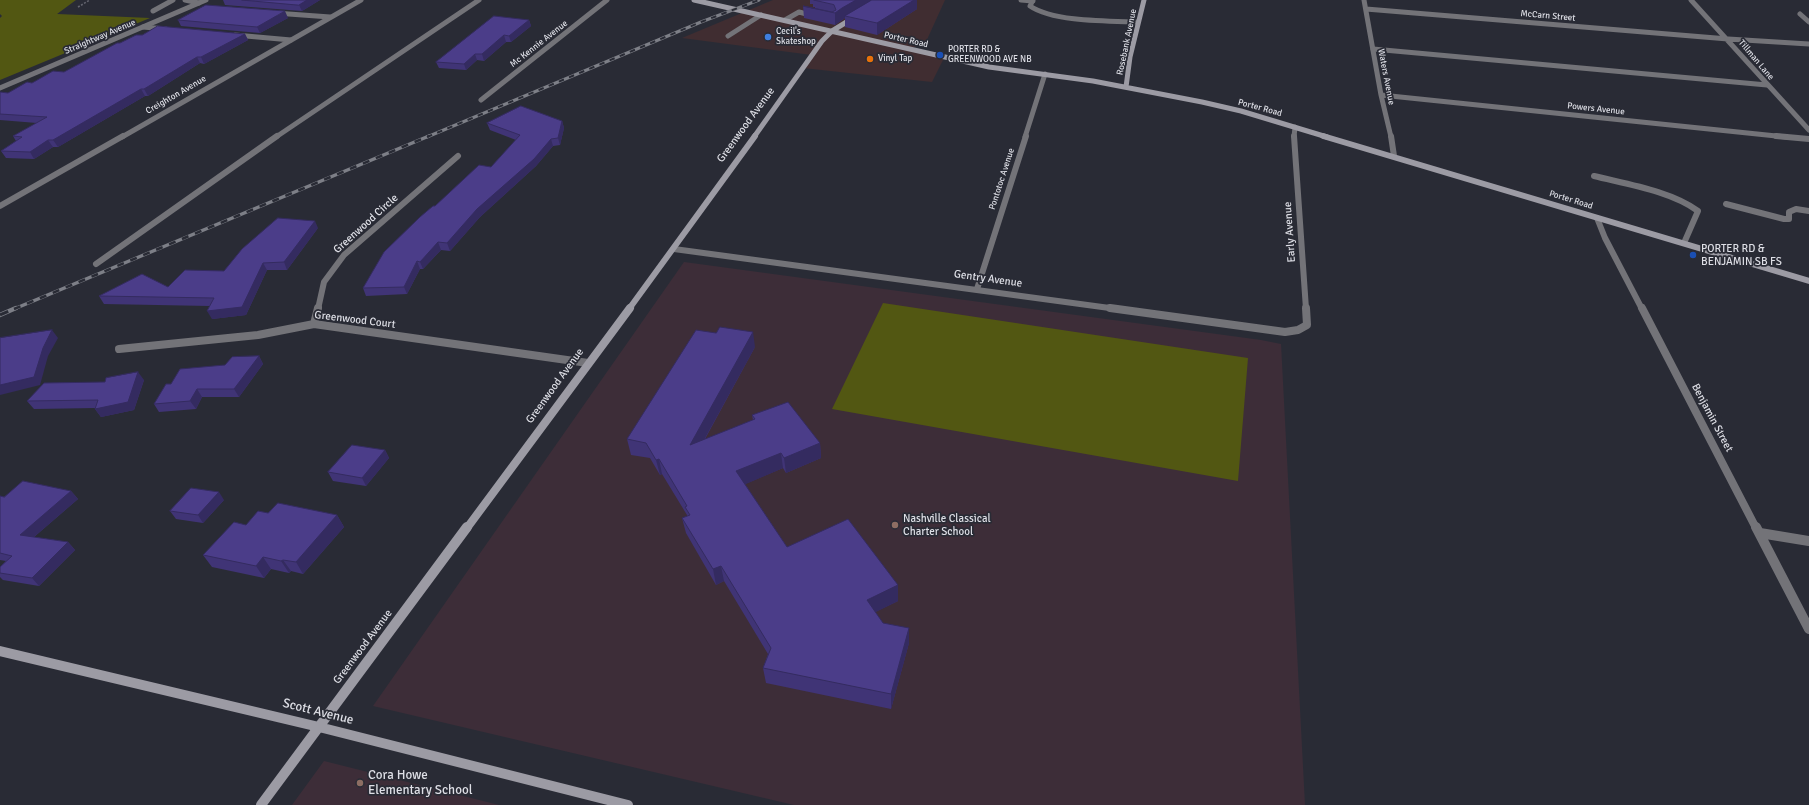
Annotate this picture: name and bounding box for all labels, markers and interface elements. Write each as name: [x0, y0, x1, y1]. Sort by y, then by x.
street label: Rosebank Avenue: [1115, 8, 1139, 76]
street label: McCarn Street: [1520, 8, 1576, 24]
street label: Straightway Avenue: [63, 17, 137, 57]
street label: Mc Kennie Avenue: [508, 18, 570, 70]
place label: Cecil's Skateshop: [776, 27, 816, 48]
street label: Porter Road: [883, 30, 929, 50]
marker: Cecil's Skateshop: [763, 32, 773, 42]
street label: Tillman Lane: [1736, 38, 1776, 82]
place label: PORTER RD & GREENWOOD AVE NB: [948, 45, 1032, 66]
street label: Waters Avenue: [1375, 48, 1397, 106]
marker: PORTER RD & GREENWOOD AVE NB: [935, 50, 945, 60]
marker: Vinyl Tap: [865, 54, 875, 64]
place label: Vinyl Tap: [878, 54, 912, 64]
street label: Creighton Avenue: [144, 73, 208, 117]
street label: Greenwood Avenue: [714, 85, 778, 165]
street label: Porter Road: [1237, 97, 1283, 119]
street label: Powers Avenue: [1567, 101, 1625, 117]
street label: Pontotoc Avenue: [987, 147, 1017, 211]
street label: Porter Road: [1548, 188, 1594, 212]
street label: Greenwood Circle: [331, 191, 401, 257]
street label: Early Avenue: [1281, 201, 1299, 263]
place label: PORTER RD & BENJAMIN SB FS: [1701, 242, 1782, 268]
marker: PORTER RD & BENJAMIN SB FS: [1688, 250, 1698, 260]
street label: Gentry Avenue: [953, 268, 1023, 290]
street label: Greenwood Court: [314, 308, 396, 332]
street label: Greenwood Avenue: [523, 346, 587, 426]
street label: Benjamin Street: [1688, 382, 1736, 454]
place label: Nashville Classical Charter School: [903, 512, 991, 538]
marker: Nashville Classical Charter School: [890, 520, 900, 530]
street label: Greenwood Avenue: [331, 607, 395, 687]
street label: Scott Avenue: [281, 696, 355, 728]
place label: Cora Howe Elementary School: [368, 768, 472, 799]
marker: Cora Howe Elementary School: [355, 778, 365, 788]

